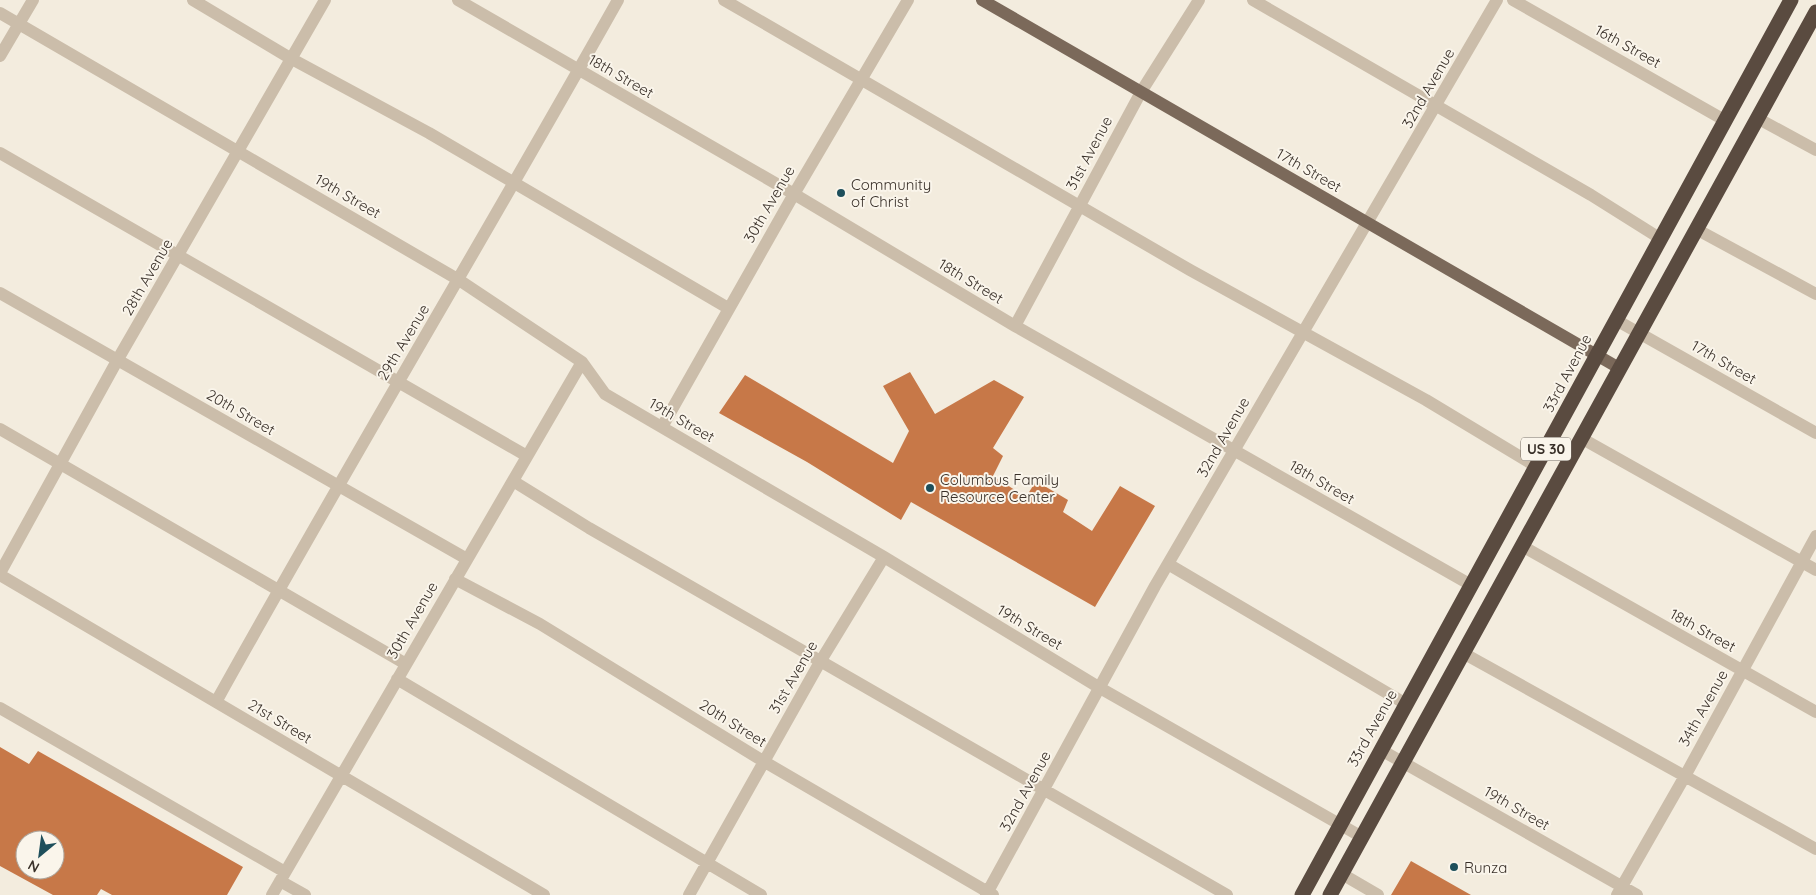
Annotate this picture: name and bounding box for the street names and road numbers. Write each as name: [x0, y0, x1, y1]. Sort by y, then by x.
street label: 16th Street: [1592, 20, 1664, 72]
street label: 32nd Avenue: [1397, 45, 1459, 131]
street label: 18th Street: [585, 50, 657, 102]
street label: 31st Avenue: [1062, 113, 1116, 193]
street label: 17th Street: [1273, 144, 1345, 196]
street label: 30th Avenue: [739, 162, 799, 246]
street label: 19th Street: [312, 170, 384, 222]
street label: 28th Avenue: [117, 235, 177, 319]
street label: 18th Street: [935, 254, 1007, 308]
street label: 29th Avenue: [373, 300, 433, 384]
street label: 33rd Avenue: [1539, 331, 1595, 415]
street label: 17th Street: [1688, 336, 1760, 388]
street label: 20th Street: [203, 385, 279, 439]
street label: 19th Street: [646, 394, 718, 446]
street label: 32nd Avenue: [1192, 394, 1254, 480]
road number: US 30: [1521, 438, 1571, 460]
street label: 18th Street: [1286, 456, 1358, 508]
street label: 30th Avenue: [382, 578, 442, 662]
street label: 19th Street: [994, 600, 1066, 654]
street label: 18th Street: [1667, 604, 1739, 656]
street label: 31st Avenue: [765, 637, 821, 717]
street label: 34th Avenue: [1674, 666, 1732, 750]
street label: 33rd Avenue: [1343, 686, 1401, 770]
street label: 21st Street: [245, 695, 315, 747]
street label: 20th Street: [696, 695, 770, 751]
street label: 32nd Avenue: [995, 747, 1055, 835]
street label: 19th Street: [1481, 782, 1553, 834]

